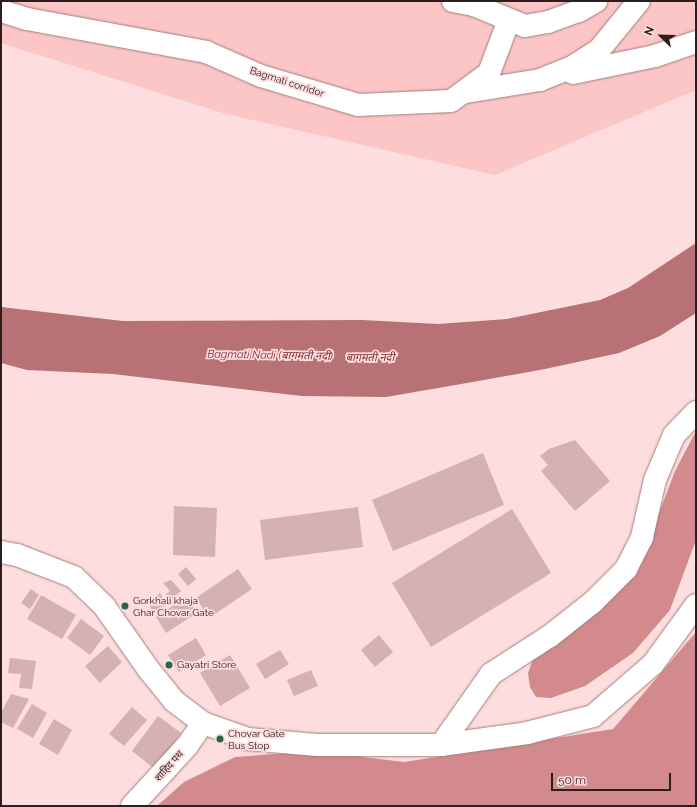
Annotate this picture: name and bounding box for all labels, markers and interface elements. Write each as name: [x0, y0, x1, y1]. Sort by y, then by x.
north arrow: [641, 16, 681, 56]
text: N: [642, 25, 657, 38]
street label: Bagmati corridor: [248, 64, 326, 100]
water label: Bagmati Nadi (बागमती नदी): [207, 348, 333, 364]
water label: बागमती नदी: [346, 351, 394, 365]
place label: Gorkhali khaja Ghar Chovar Gate: [133, 594, 214, 618]
marker: Gorkhali khaja Ghar Chovar Gate: [120, 601, 130, 611]
place label: Gayatri Store: [177, 659, 236, 671]
marker: Gayatri Store: [164, 660, 174, 670]
place label: Chovar Gate Bus Stop: [228, 727, 285, 750]
marker: Chovar Gate Bus Stop: [215, 734, 225, 744]
street label: शाहिद पथ: [152, 748, 186, 784]
scale bar: [553, 765, 673, 791]
text: 50 m: [558, 773, 586, 787]

